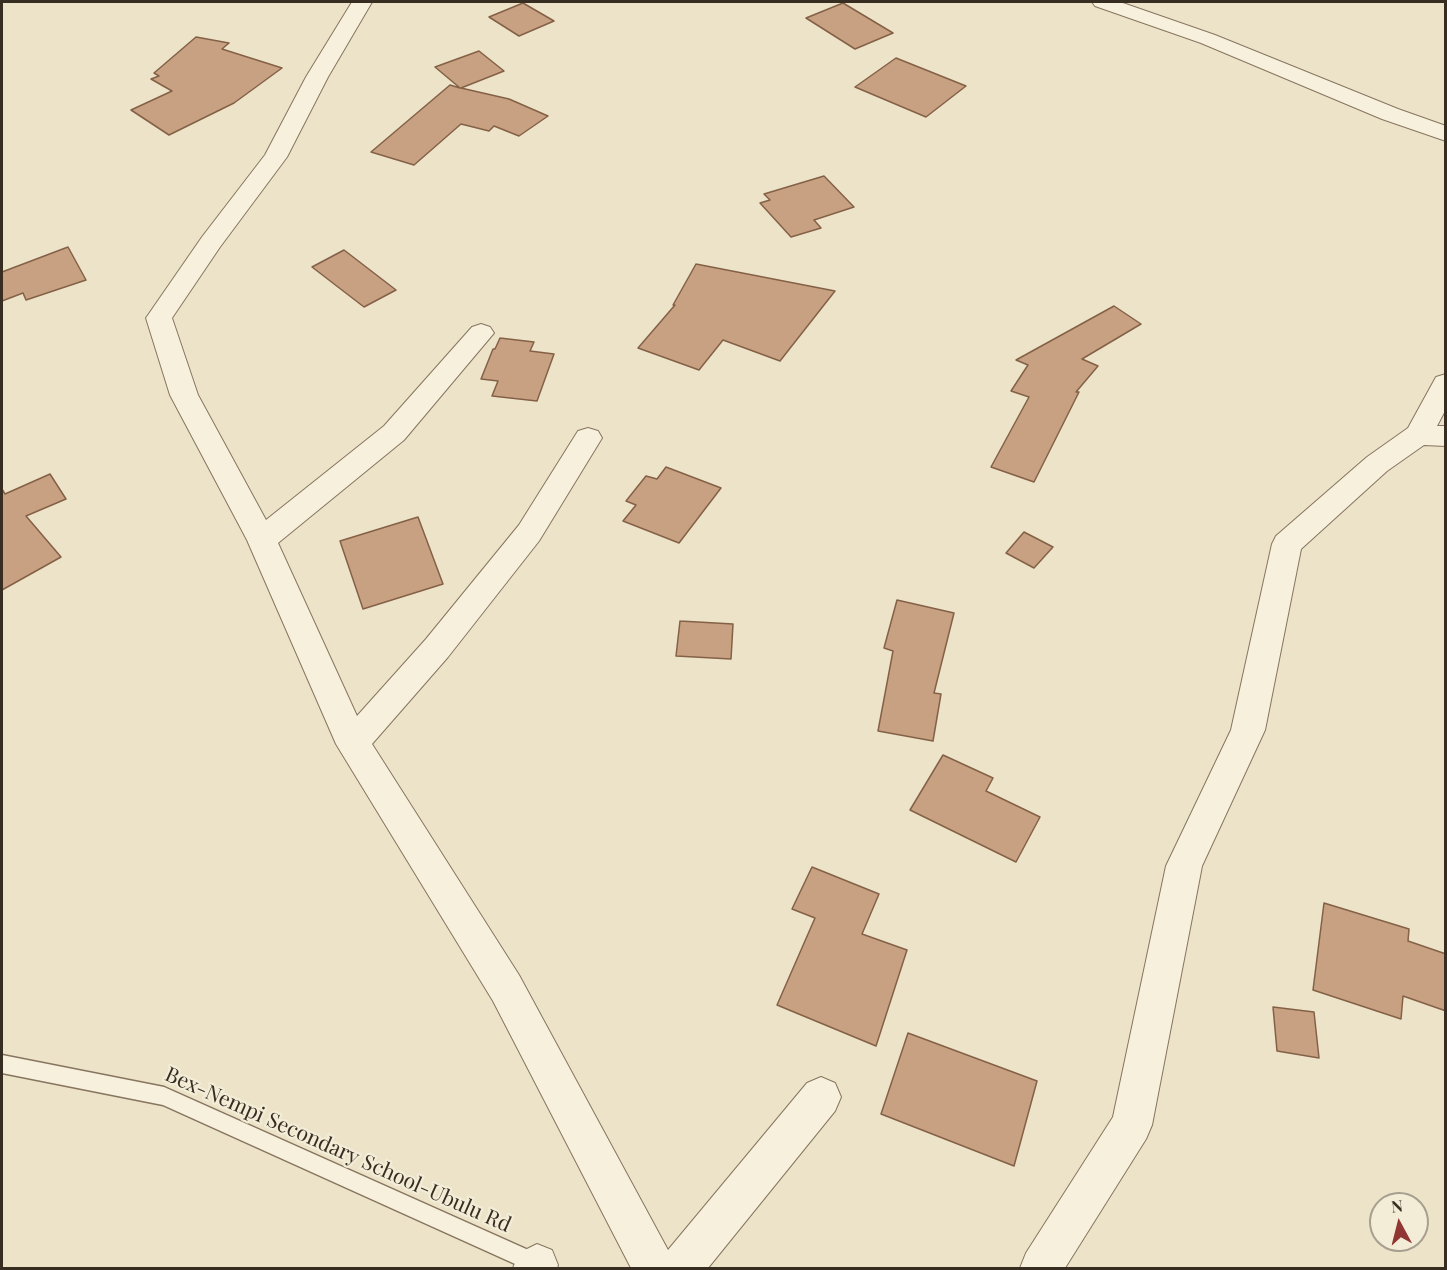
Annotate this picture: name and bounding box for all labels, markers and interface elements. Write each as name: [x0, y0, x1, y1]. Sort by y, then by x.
street label: Bex-Nempi Secondary School-Ubulu Rd: [161, 1062, 515, 1238]
north arrow: [1369, 1192, 1429, 1252]
text: N: [1390, 1194, 1404, 1217]

